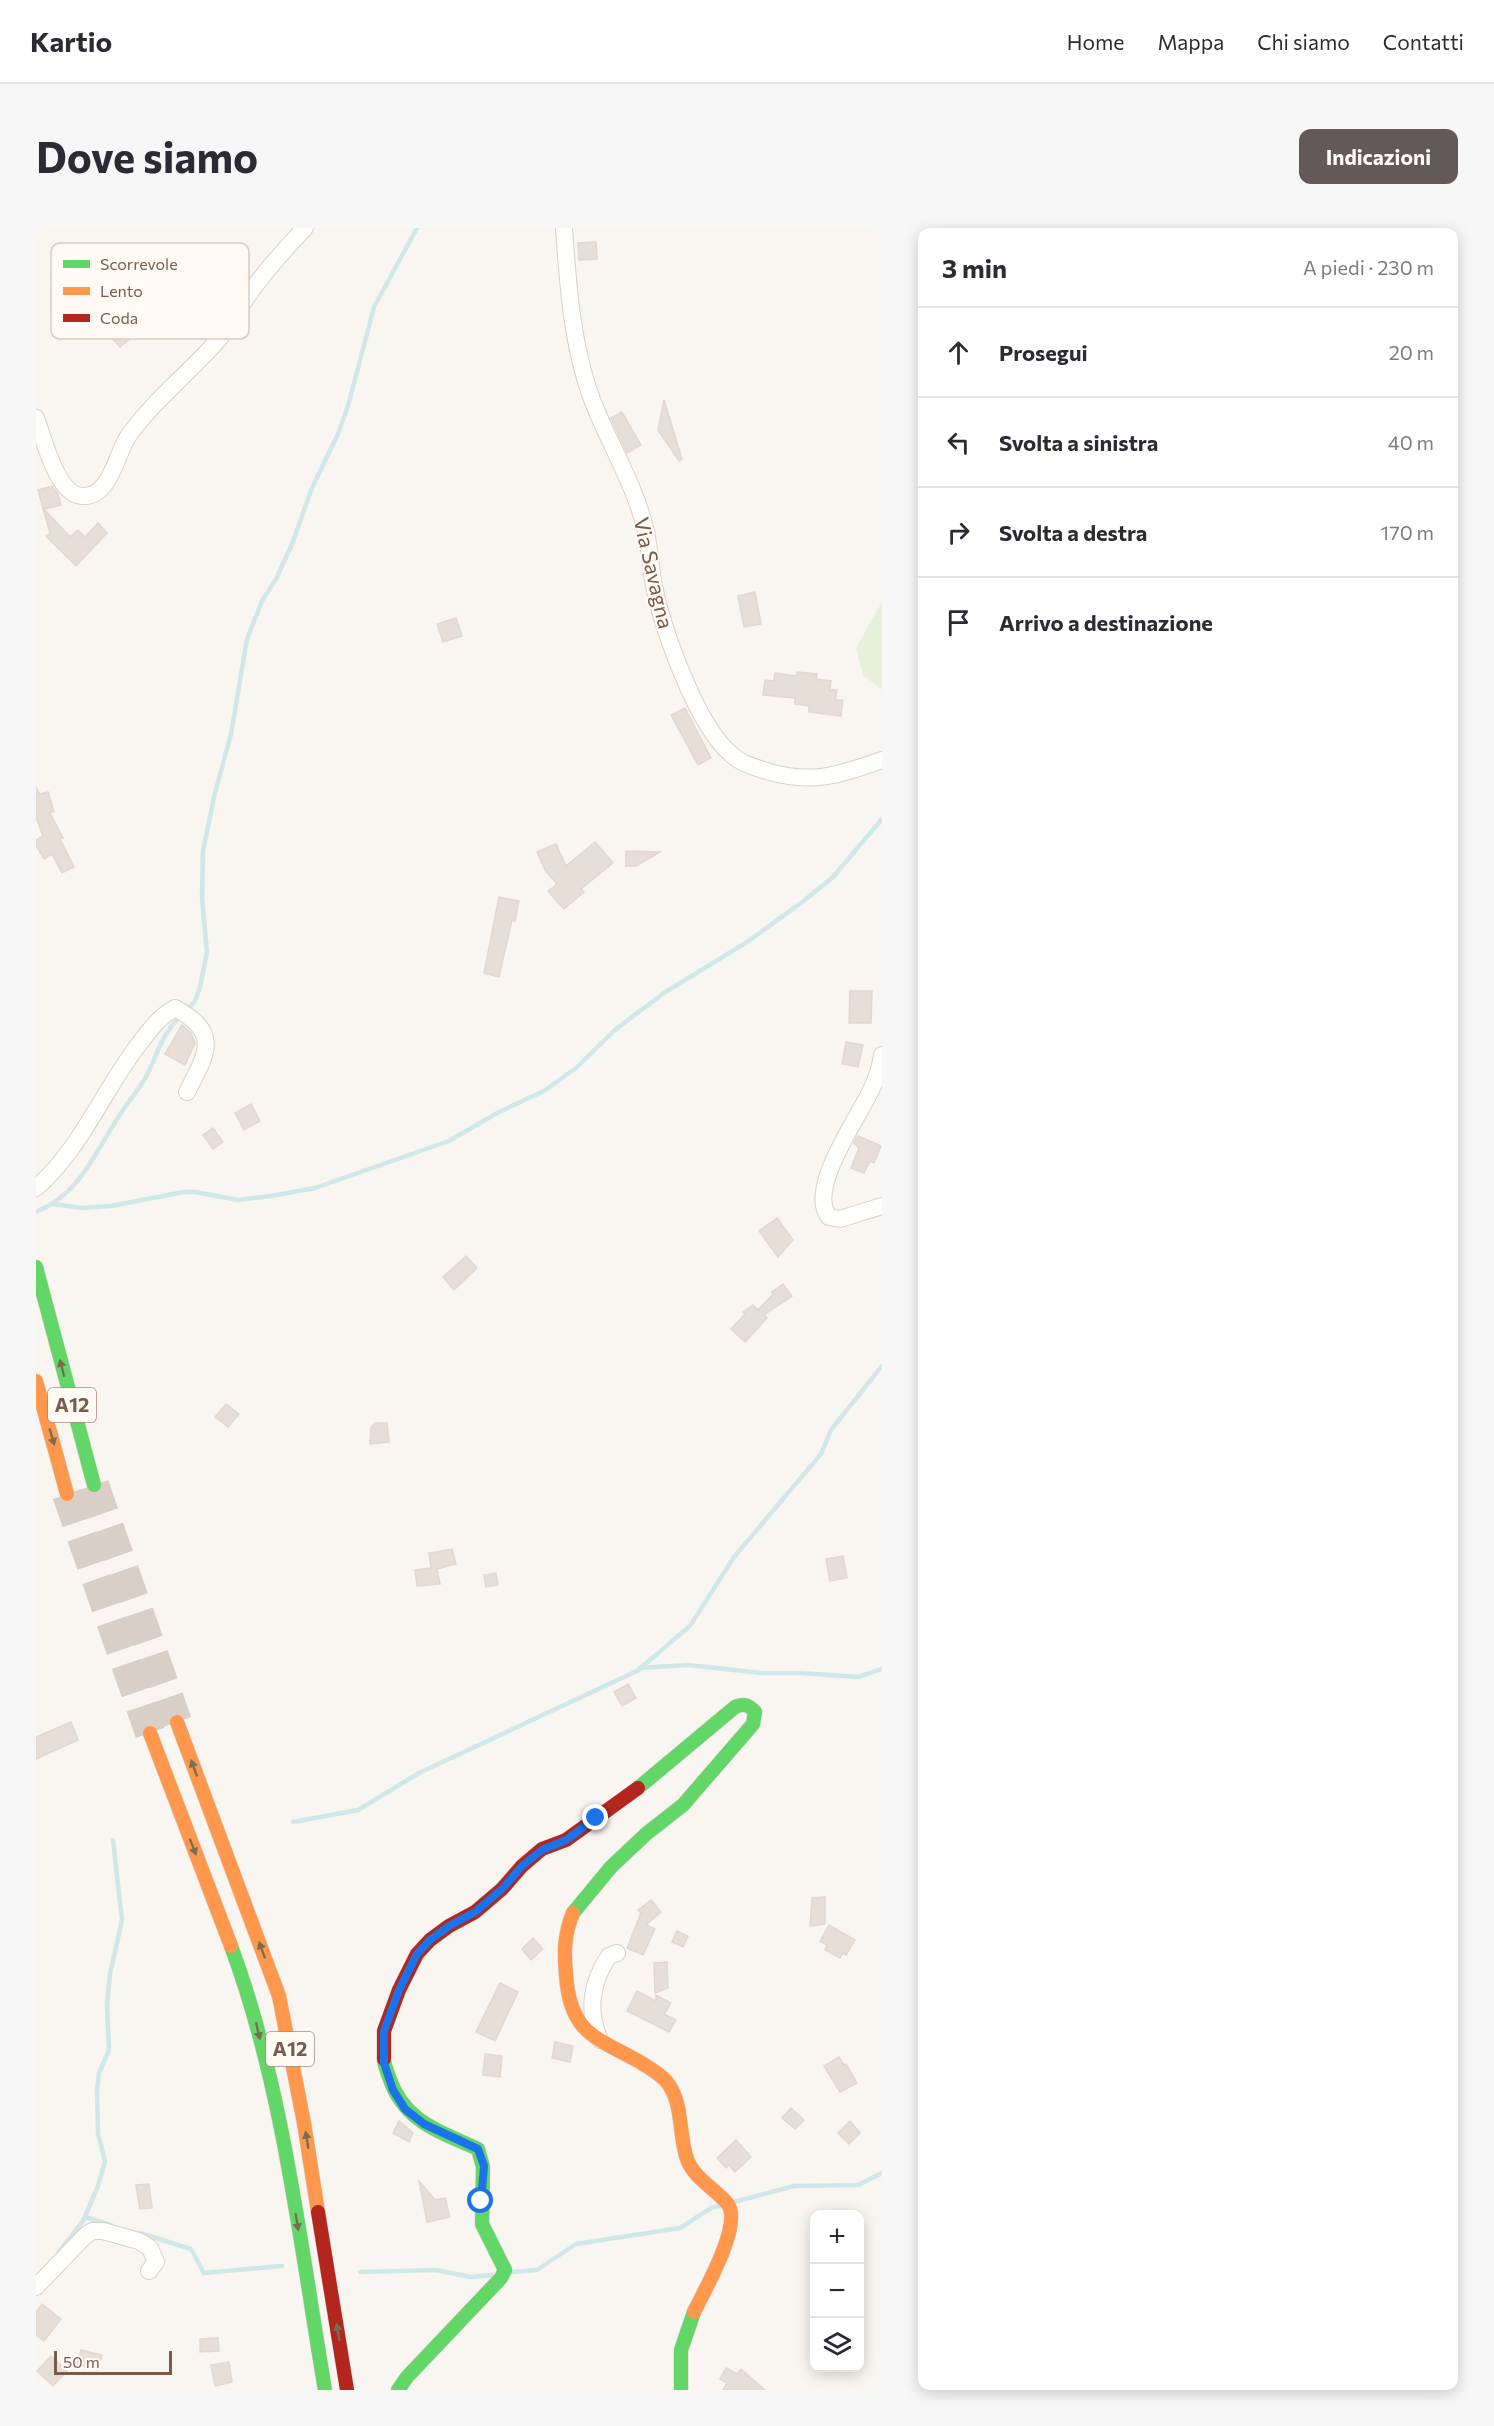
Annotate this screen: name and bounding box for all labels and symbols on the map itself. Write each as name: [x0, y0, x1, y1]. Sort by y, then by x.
legend: [51, 243, 249, 339]
text: Scorrevole: [100, 254, 178, 273]
text: Lento: [100, 281, 143, 300]
text: Coda: [100, 308, 138, 327]
street label: Via Savagna: [629, 514, 679, 631]
one-way arrow: [57, 1359, 66, 1377]
road number: A12: [48, 1388, 96, 1422]
one-way arrow: [48, 1428, 57, 1446]
one-way arrow: [189, 1758, 199, 1776]
route end: [582, 1804, 608, 1830]
one-way arrow: [189, 1838, 198, 1856]
one-way arrow: [257, 1941, 267, 1959]
one-way arrow: [253, 2022, 263, 2040]
road number: A12: [266, 2032, 314, 2066]
one-way arrow: [302, 2130, 311, 2149]
route start: [467, 2187, 493, 2213]
one-way arrow: [292, 2212, 301, 2231]
one-way arrow: [333, 2323, 342, 2342]
scale bar: [54, 2348, 172, 2376]

